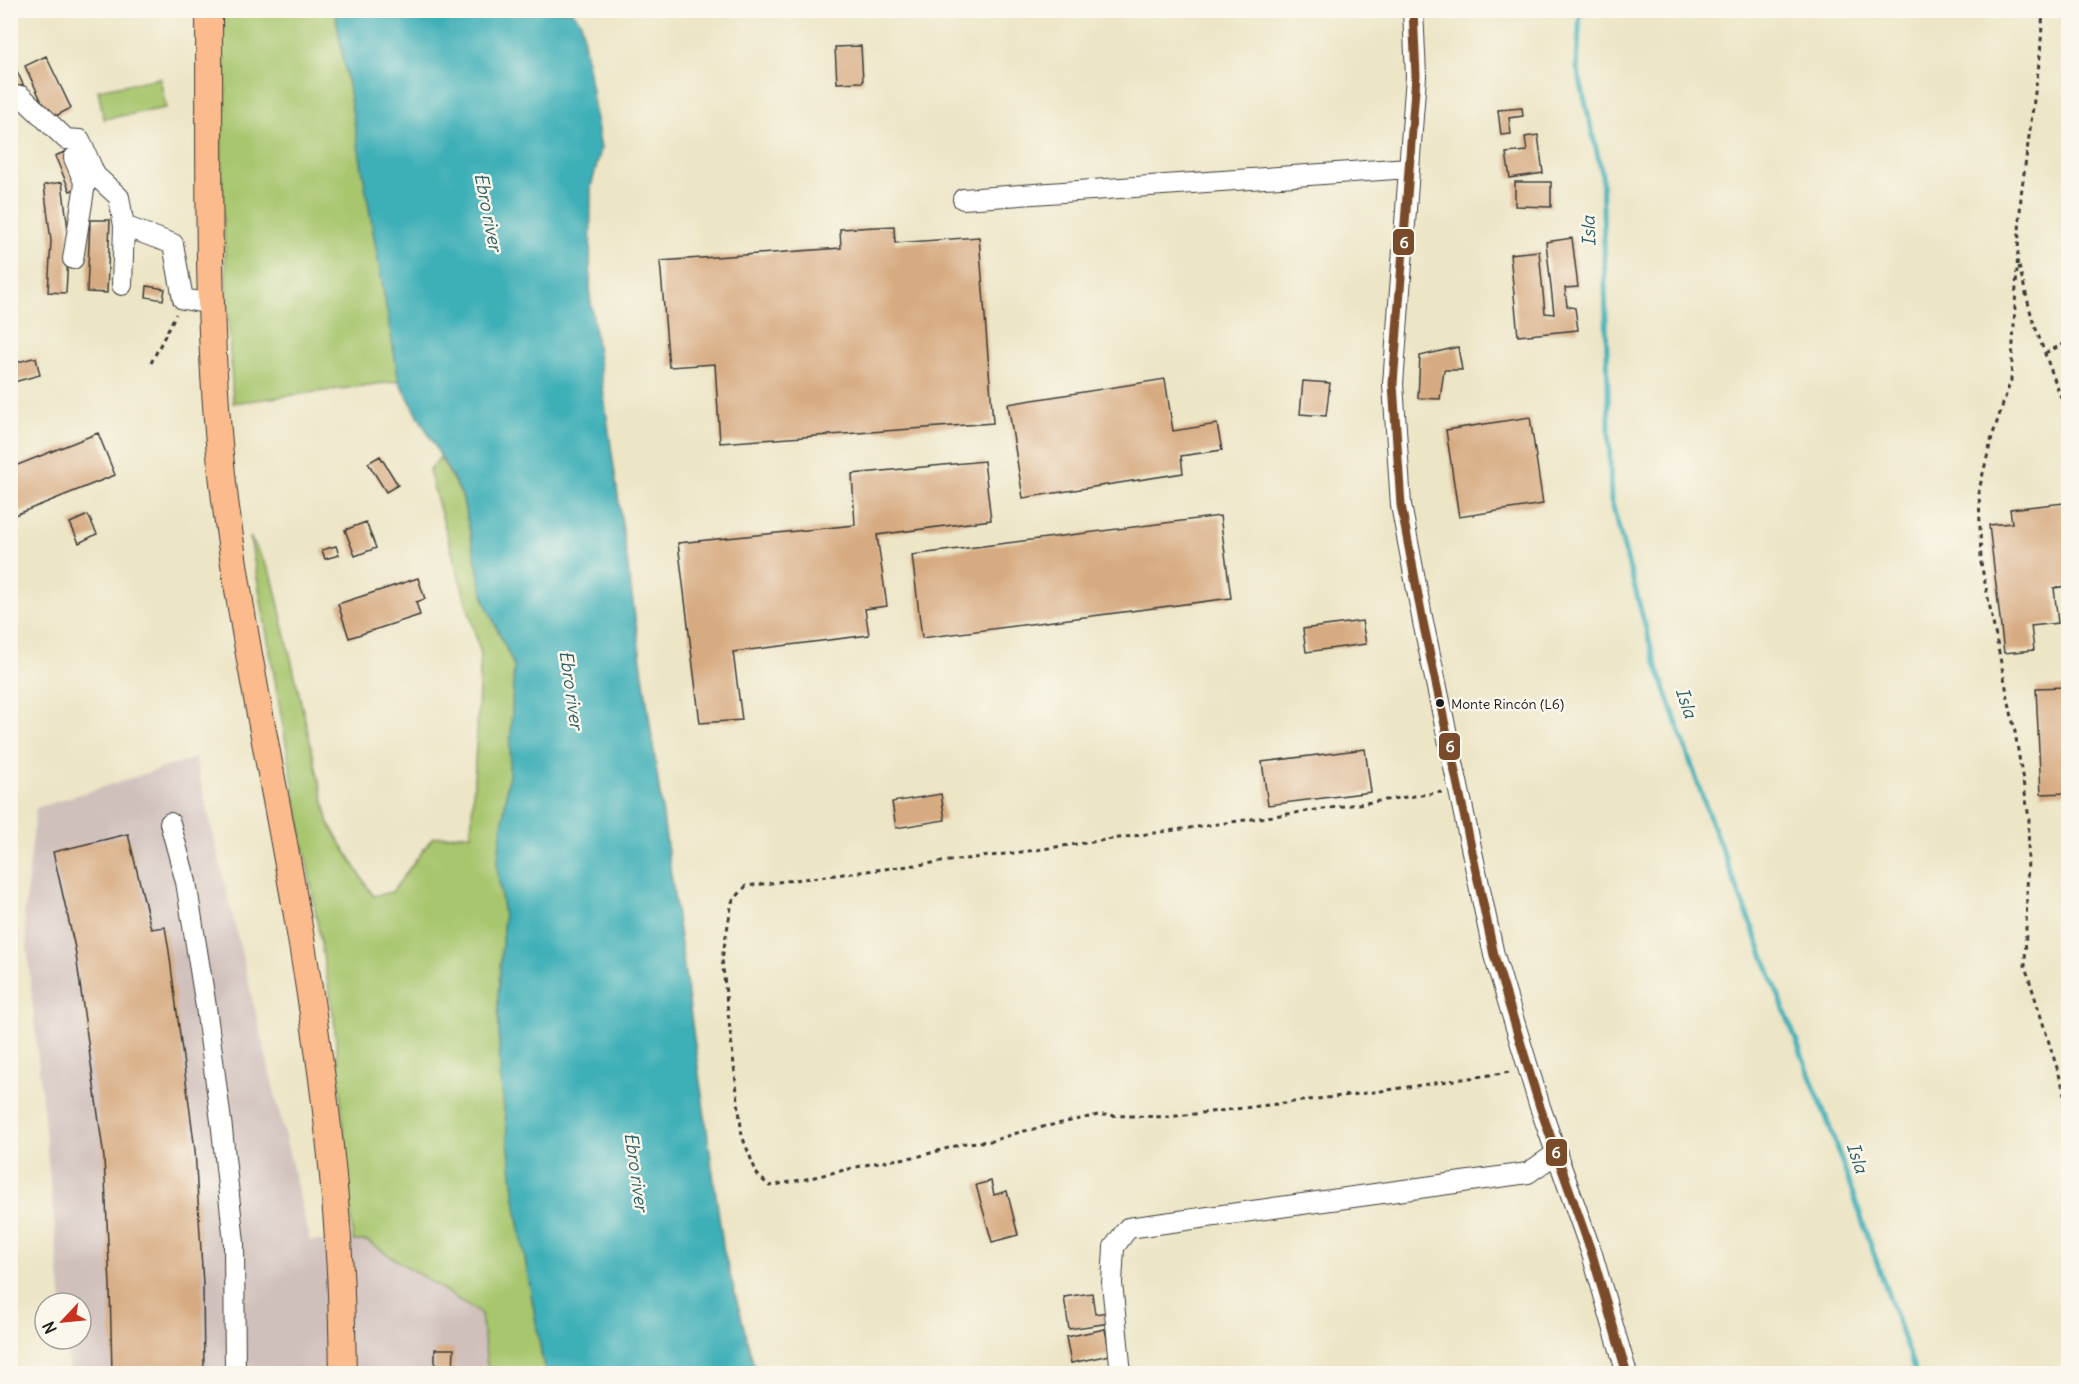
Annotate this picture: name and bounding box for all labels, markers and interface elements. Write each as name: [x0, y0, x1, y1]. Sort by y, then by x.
water label: Ebro river: [470, 171, 508, 256]
water label: Isla: [1576, 214, 1601, 247]
line badge: 6: [1392, 228, 1415, 256]
text: 6: [1399, 232, 1409, 252]
water label: Ebro river: [555, 649, 589, 733]
water label: Isla: [1671, 685, 1703, 723]
place label: Monte Rincón (L6): [1451, 695, 1564, 713]
marker: Monte Rincón (L6): [1434, 697, 1446, 709]
line badge: 6: [1438, 732, 1461, 761]
text: 6: [1445, 736, 1455, 756]
water label: Ebro river: [620, 1131, 654, 1215]
line badge: 6: [1545, 1138, 1568, 1167]
water label: Isla: [1842, 1140, 1874, 1178]
text: 6: [1551, 1142, 1561, 1162]
north arrow: [33, 1291, 93, 1351]
text: N: [38, 1318, 61, 1337]

